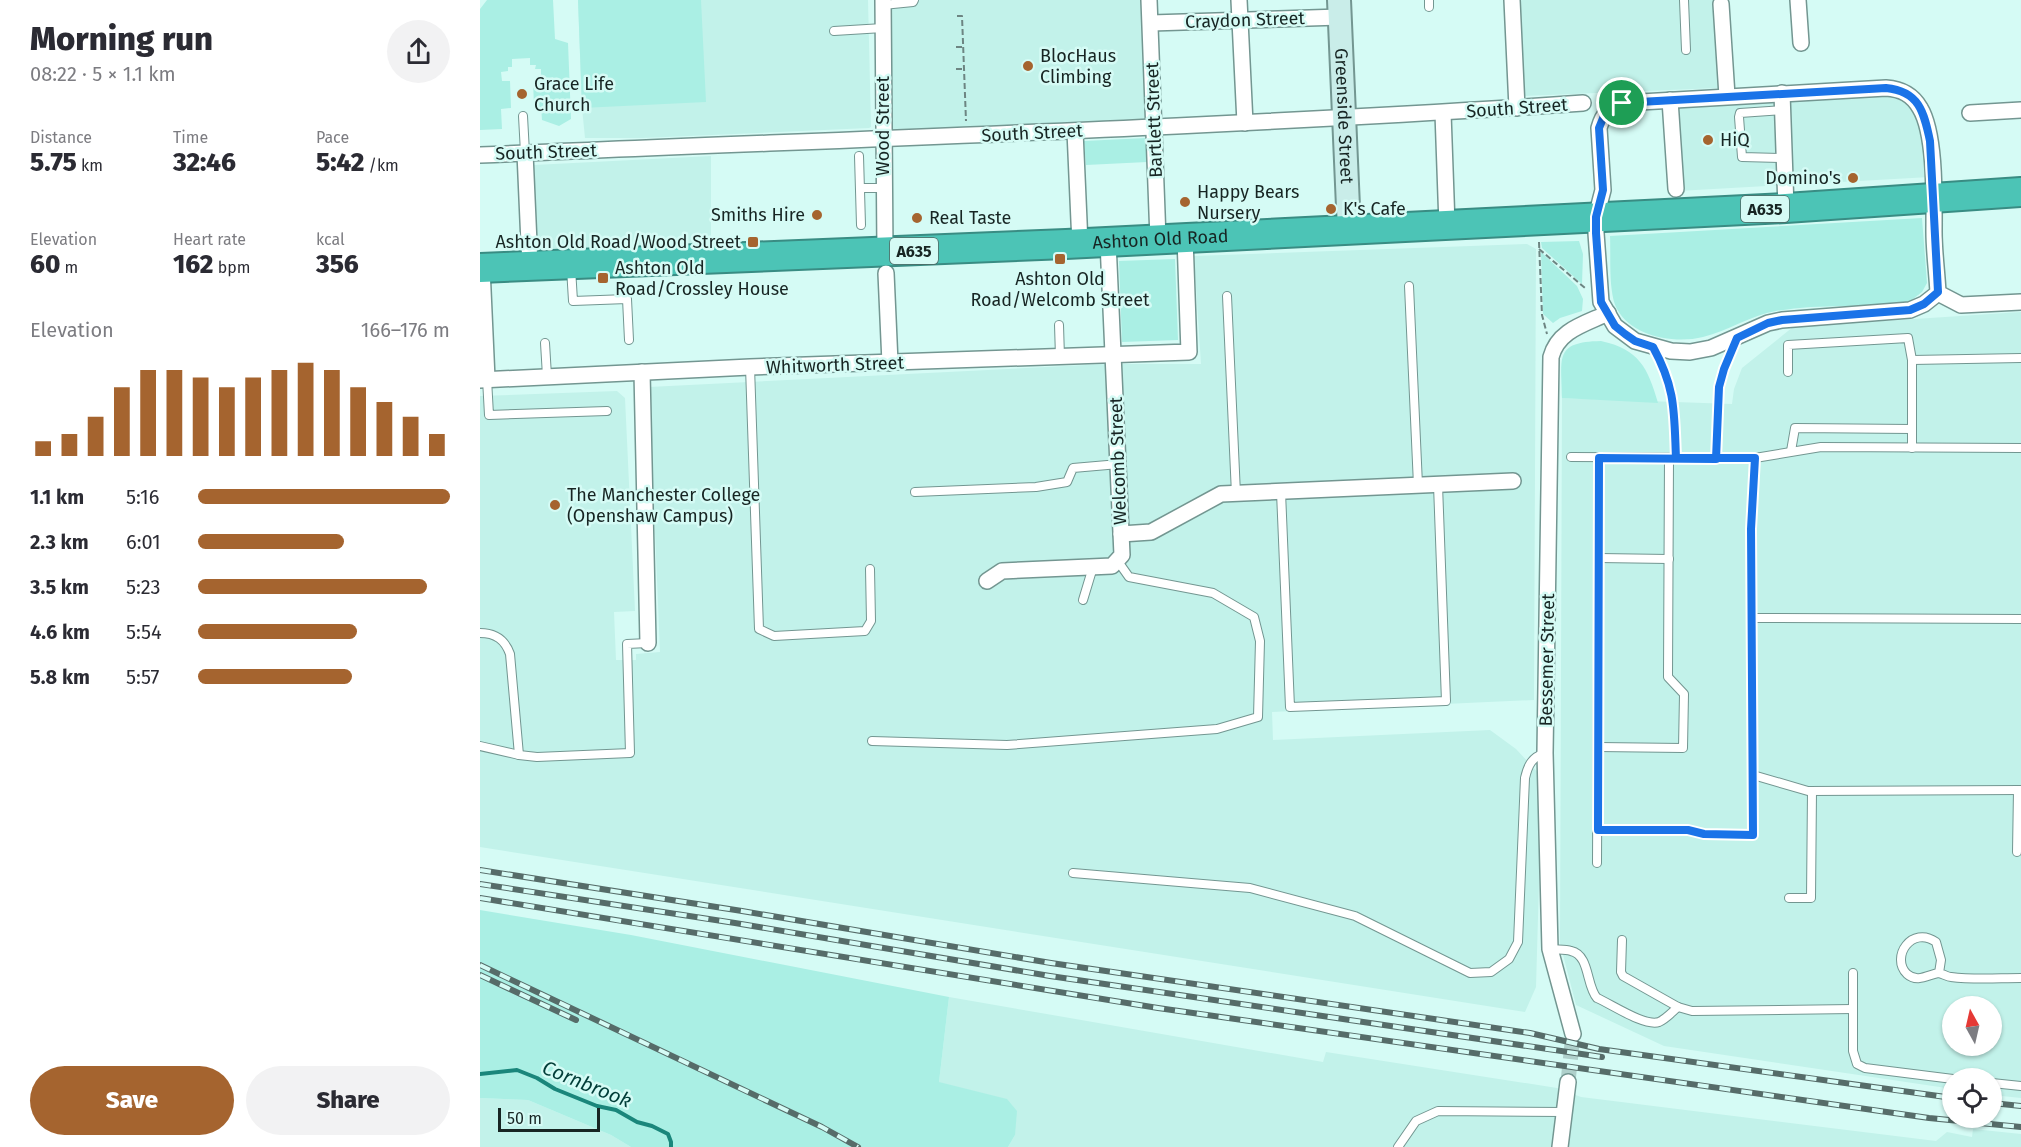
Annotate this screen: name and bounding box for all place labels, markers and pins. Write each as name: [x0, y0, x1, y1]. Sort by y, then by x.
place label: BlocHaus Climbing: [1040, 45, 1116, 88]
marker: BlocHaus Climbing: [1021, 59, 1035, 73]
place label: Grace Life Church: [534, 73, 614, 116]
pin: [1596, 77, 1647, 128]
marker: Grace Life Church: [515, 87, 529, 101]
place label: HiQ: [1720, 129, 1750, 151]
marker: HiQ: [1701, 133, 1715, 147]
place label: Domino's: [1765, 167, 1841, 189]
marker: Domino's: [1846, 171, 1860, 185]
place label: Happy Bears Nursery: [1197, 181, 1299, 224]
marker: Happy Bears Nursery: [1178, 195, 1192, 209]
place label: K's Cafe: [1343, 198, 1406, 220]
marker: K's Cafe: [1324, 202, 1338, 216]
place label: Smiths Hire: [711, 204, 805, 226]
place label: Real Taste: [929, 207, 1011, 229]
marker: Smiths Hire: [810, 208, 824, 222]
marker: Real Taste: [910, 211, 924, 225]
place label: Ashton Old Road/Wood Street: [496, 231, 741, 253]
marker: Ashton Old Road/Wood Street: [746, 235, 760, 249]
marker: Ashton Old Road/Welcomb Street: [1053, 252, 1067, 266]
place label: Ashton Old Road/Crossley House: [615, 257, 789, 300]
place label: Ashton Old Road/Welcomb Street: [970, 268, 1150, 311]
marker: Ashton Old Road/Crossley House: [596, 271, 610, 285]
place label: The Manchester College (Openshaw Campus): [567, 484, 760, 527]
marker: The Manchester College (Openshaw Campus): [548, 498, 562, 512]

